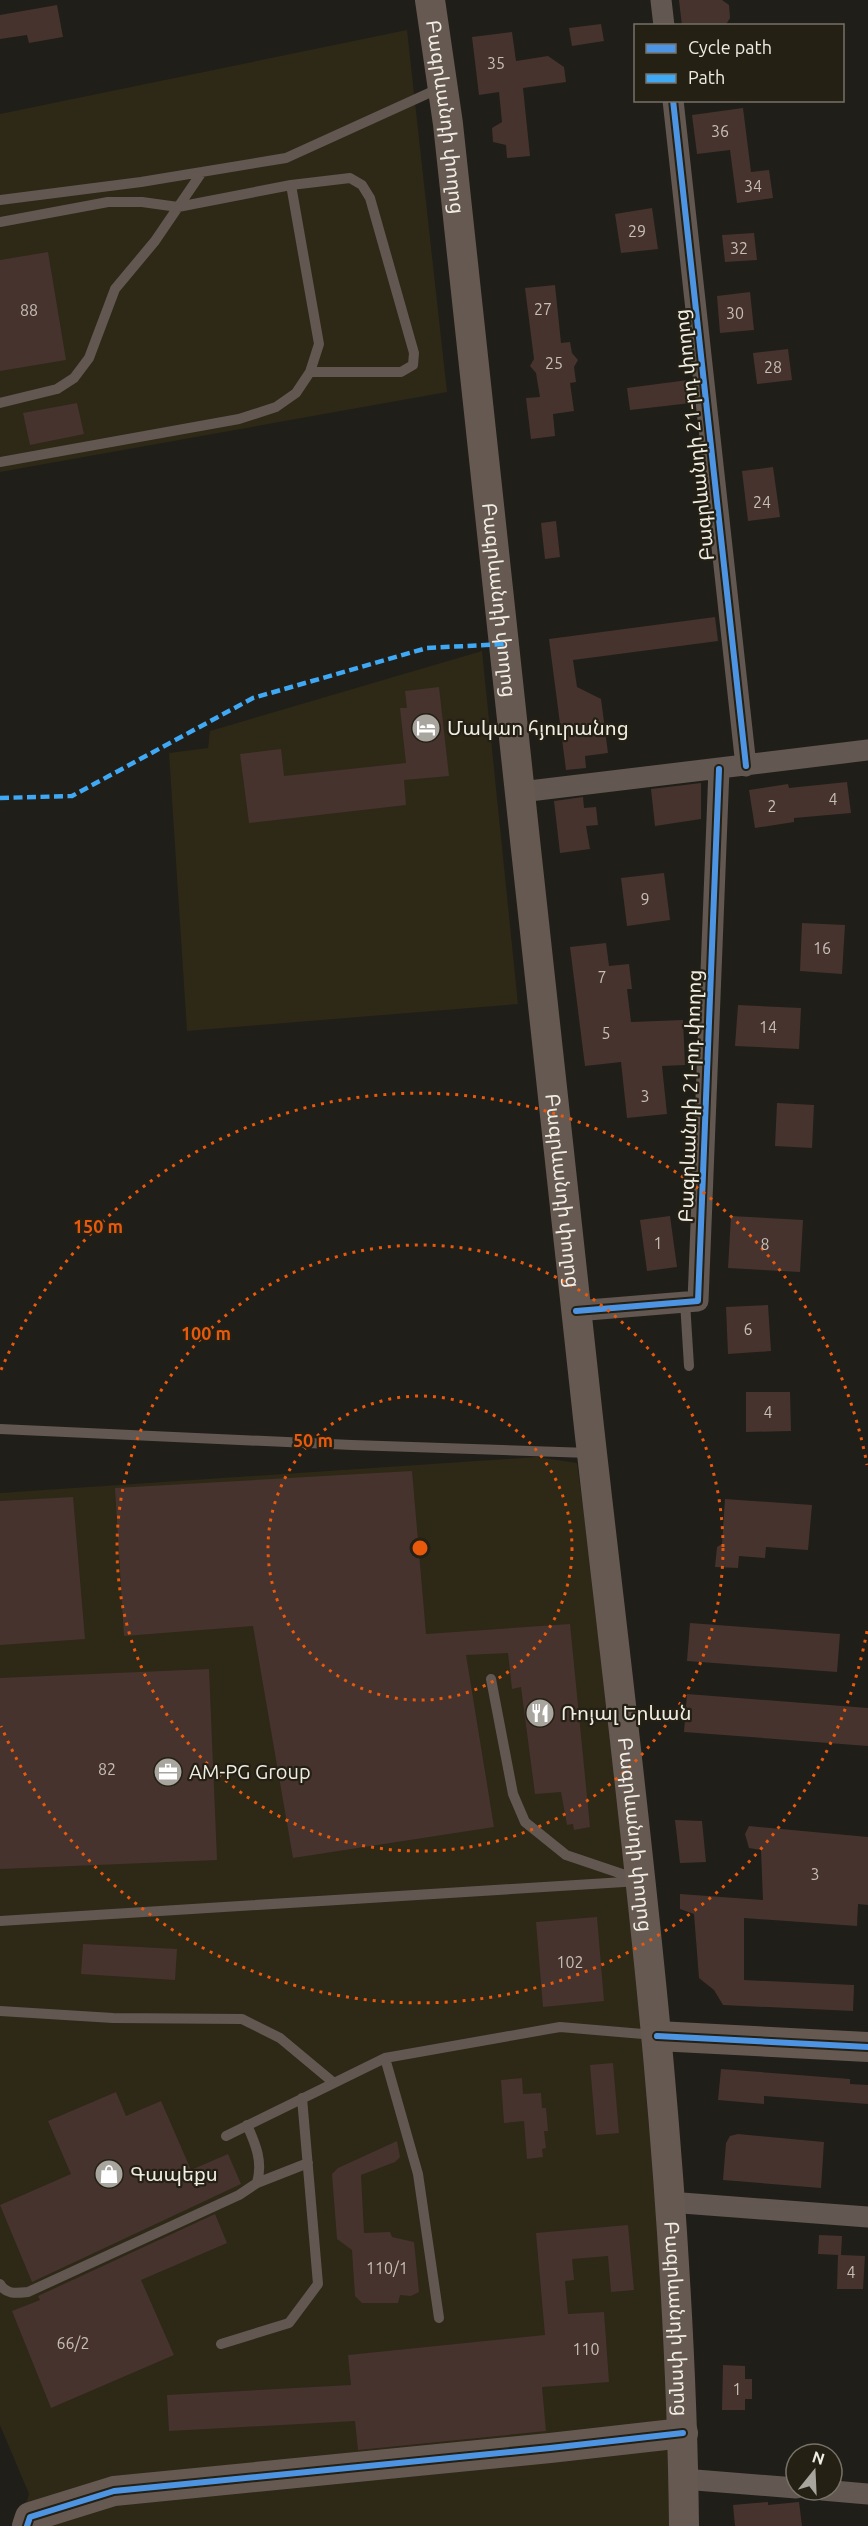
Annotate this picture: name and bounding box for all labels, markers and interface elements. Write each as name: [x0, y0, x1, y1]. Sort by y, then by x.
street label: Բագրևանդի փողոց: [422, 18, 470, 215]
legend: [634, 24, 844, 102]
text: Cycle path: [688, 37, 772, 57]
house number: 35: [487, 54, 505, 72]
text: Path: [688, 67, 725, 87]
house number: 36: [711, 122, 729, 140]
house number: 34: [744, 177, 762, 195]
house number: 29: [628, 222, 646, 240]
house number: 32: [730, 239, 748, 257]
house number: 27: [534, 300, 552, 318]
house number: 88: [20, 301, 38, 319]
house number: 30: [726, 304, 744, 322]
street label: Բագրևանդի 21-րդ փողոց: [669, 308, 719, 562]
house number: 25: [545, 354, 563, 372]
house number: 28: [764, 358, 782, 376]
house number: 24: [753, 493, 771, 511]
street label: Բագրևանդի փողոց: [478, 501, 522, 698]
hotel icon: Մակաո հյուրանոց: [410, 712, 442, 744]
place label: Մակաո հյուրանոց: [447, 716, 629, 740]
house number: 4: [828, 790, 838, 808]
house number: 2: [767, 797, 777, 815]
house number: 9: [640, 890, 650, 908]
house number: 16: [813, 939, 831, 957]
house number: 7: [597, 968, 607, 986]
street label: Բագրևանդի 21-րդ փողոց: [674, 969, 706, 1223]
house number: 14: [759, 1018, 777, 1036]
house number: 5: [601, 1024, 611, 1042]
house number: 3: [640, 1087, 650, 1105]
street label: Բագրևանդի փողոց: [541, 1092, 585, 1289]
text: 150 m: [73, 1216, 123, 1236]
house number: 1: [653, 1234, 663, 1252]
house number: 8: [760, 1235, 770, 1253]
house number: 6: [743, 1320, 753, 1338]
text: 100 m: [181, 1323, 231, 1343]
house number: 4: [763, 1403, 773, 1421]
text: 50 m: [293, 1430, 333, 1450]
centre of rings: [410, 1538, 430, 1558]
restaurant icon: Ռոյալ Երևան: [524, 1697, 556, 1729]
place label: Ռոյալ Երևան: [561, 1701, 691, 1725]
street label: Բագրևանդի փողոց: [614, 1736, 658, 1933]
office icon: AM-PG Group: [152, 1756, 184, 1788]
house number: 82: [98, 1760, 116, 1778]
place label: AM-PG Group: [189, 1760, 311, 1783]
house number: 3: [810, 1865, 820, 1883]
house number: 102: [556, 1953, 584, 1971]
shop icon: Գապեքս: [93, 2158, 125, 2190]
place label: Գապեքս: [130, 2162, 218, 2186]
street label: Բագրևանդի փողոց: [660, 2220, 693, 2417]
house number: 110/1: [366, 2259, 408, 2277]
house number: 4: [846, 2263, 856, 2281]
house number: 66/2: [57, 2334, 89, 2352]
house number: 110: [572, 2340, 600, 2358]
house number: 1: [732, 2380, 742, 2398]
north arrow: [784, 2442, 844, 2502]
text: N: [810, 2447, 827, 2468]

